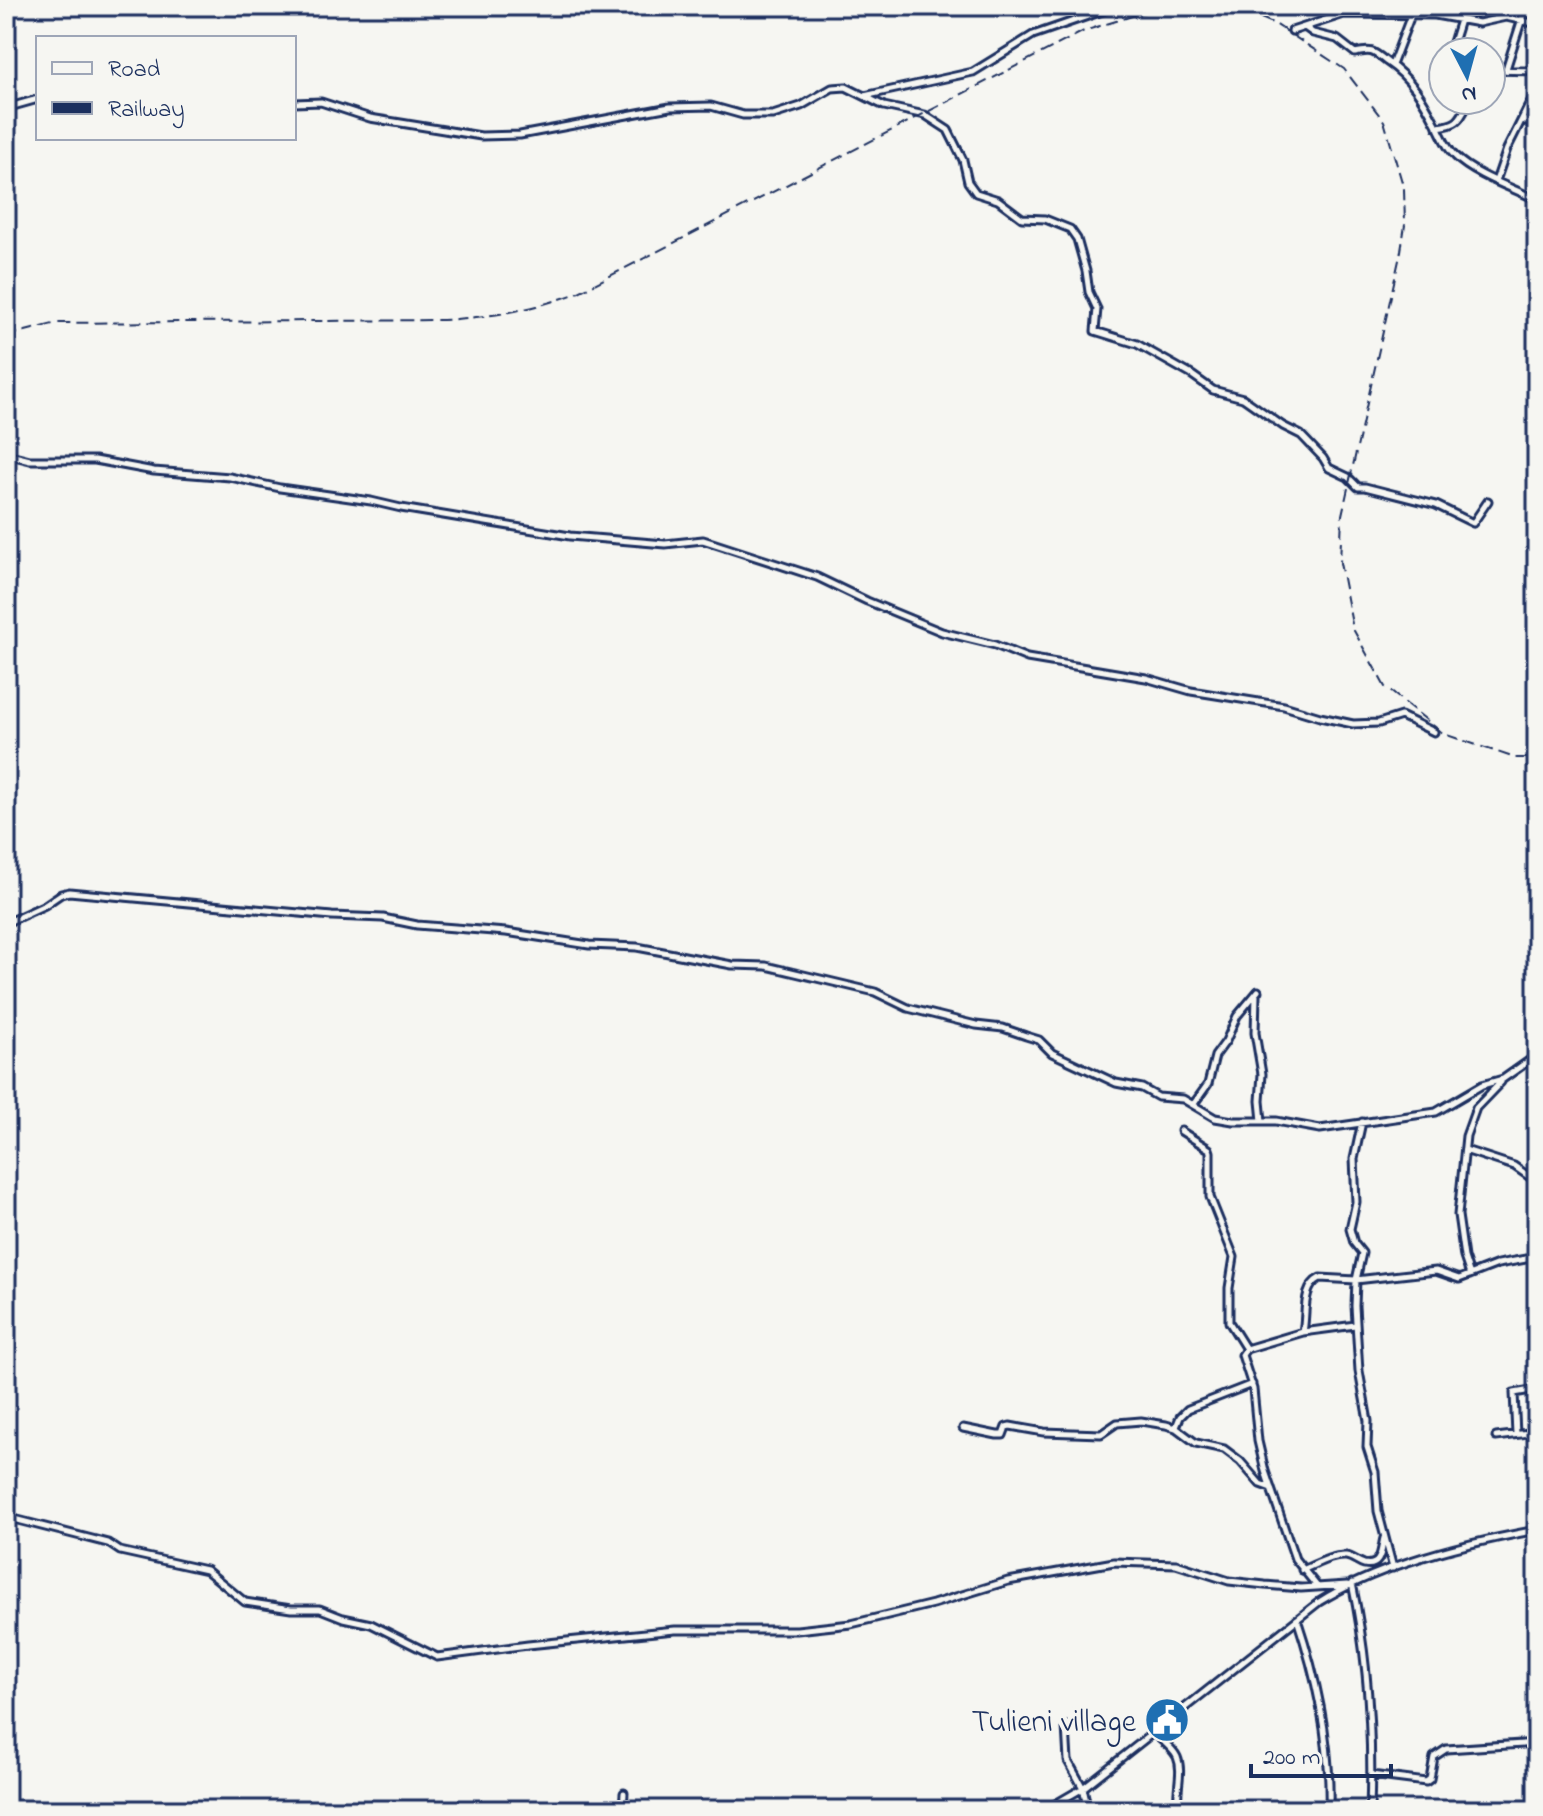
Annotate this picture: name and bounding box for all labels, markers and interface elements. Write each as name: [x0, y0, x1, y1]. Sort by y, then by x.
legend: [36, 36, 296, 140]
north arrow: [1427, 36, 1507, 116]
text: Road: [108, 53, 161, 88]
text: N: [1460, 76, 1478, 110]
text: Railway: [108, 93, 185, 129]
public building icon: Tulieni village: [1143, 1696, 1191, 1744]
place label: Tulieni village: [971, 1700, 1137, 1747]
scale bar: [1251, 1728, 1391, 1778]
text: 200 m: [1263, 1741, 1320, 1776]

